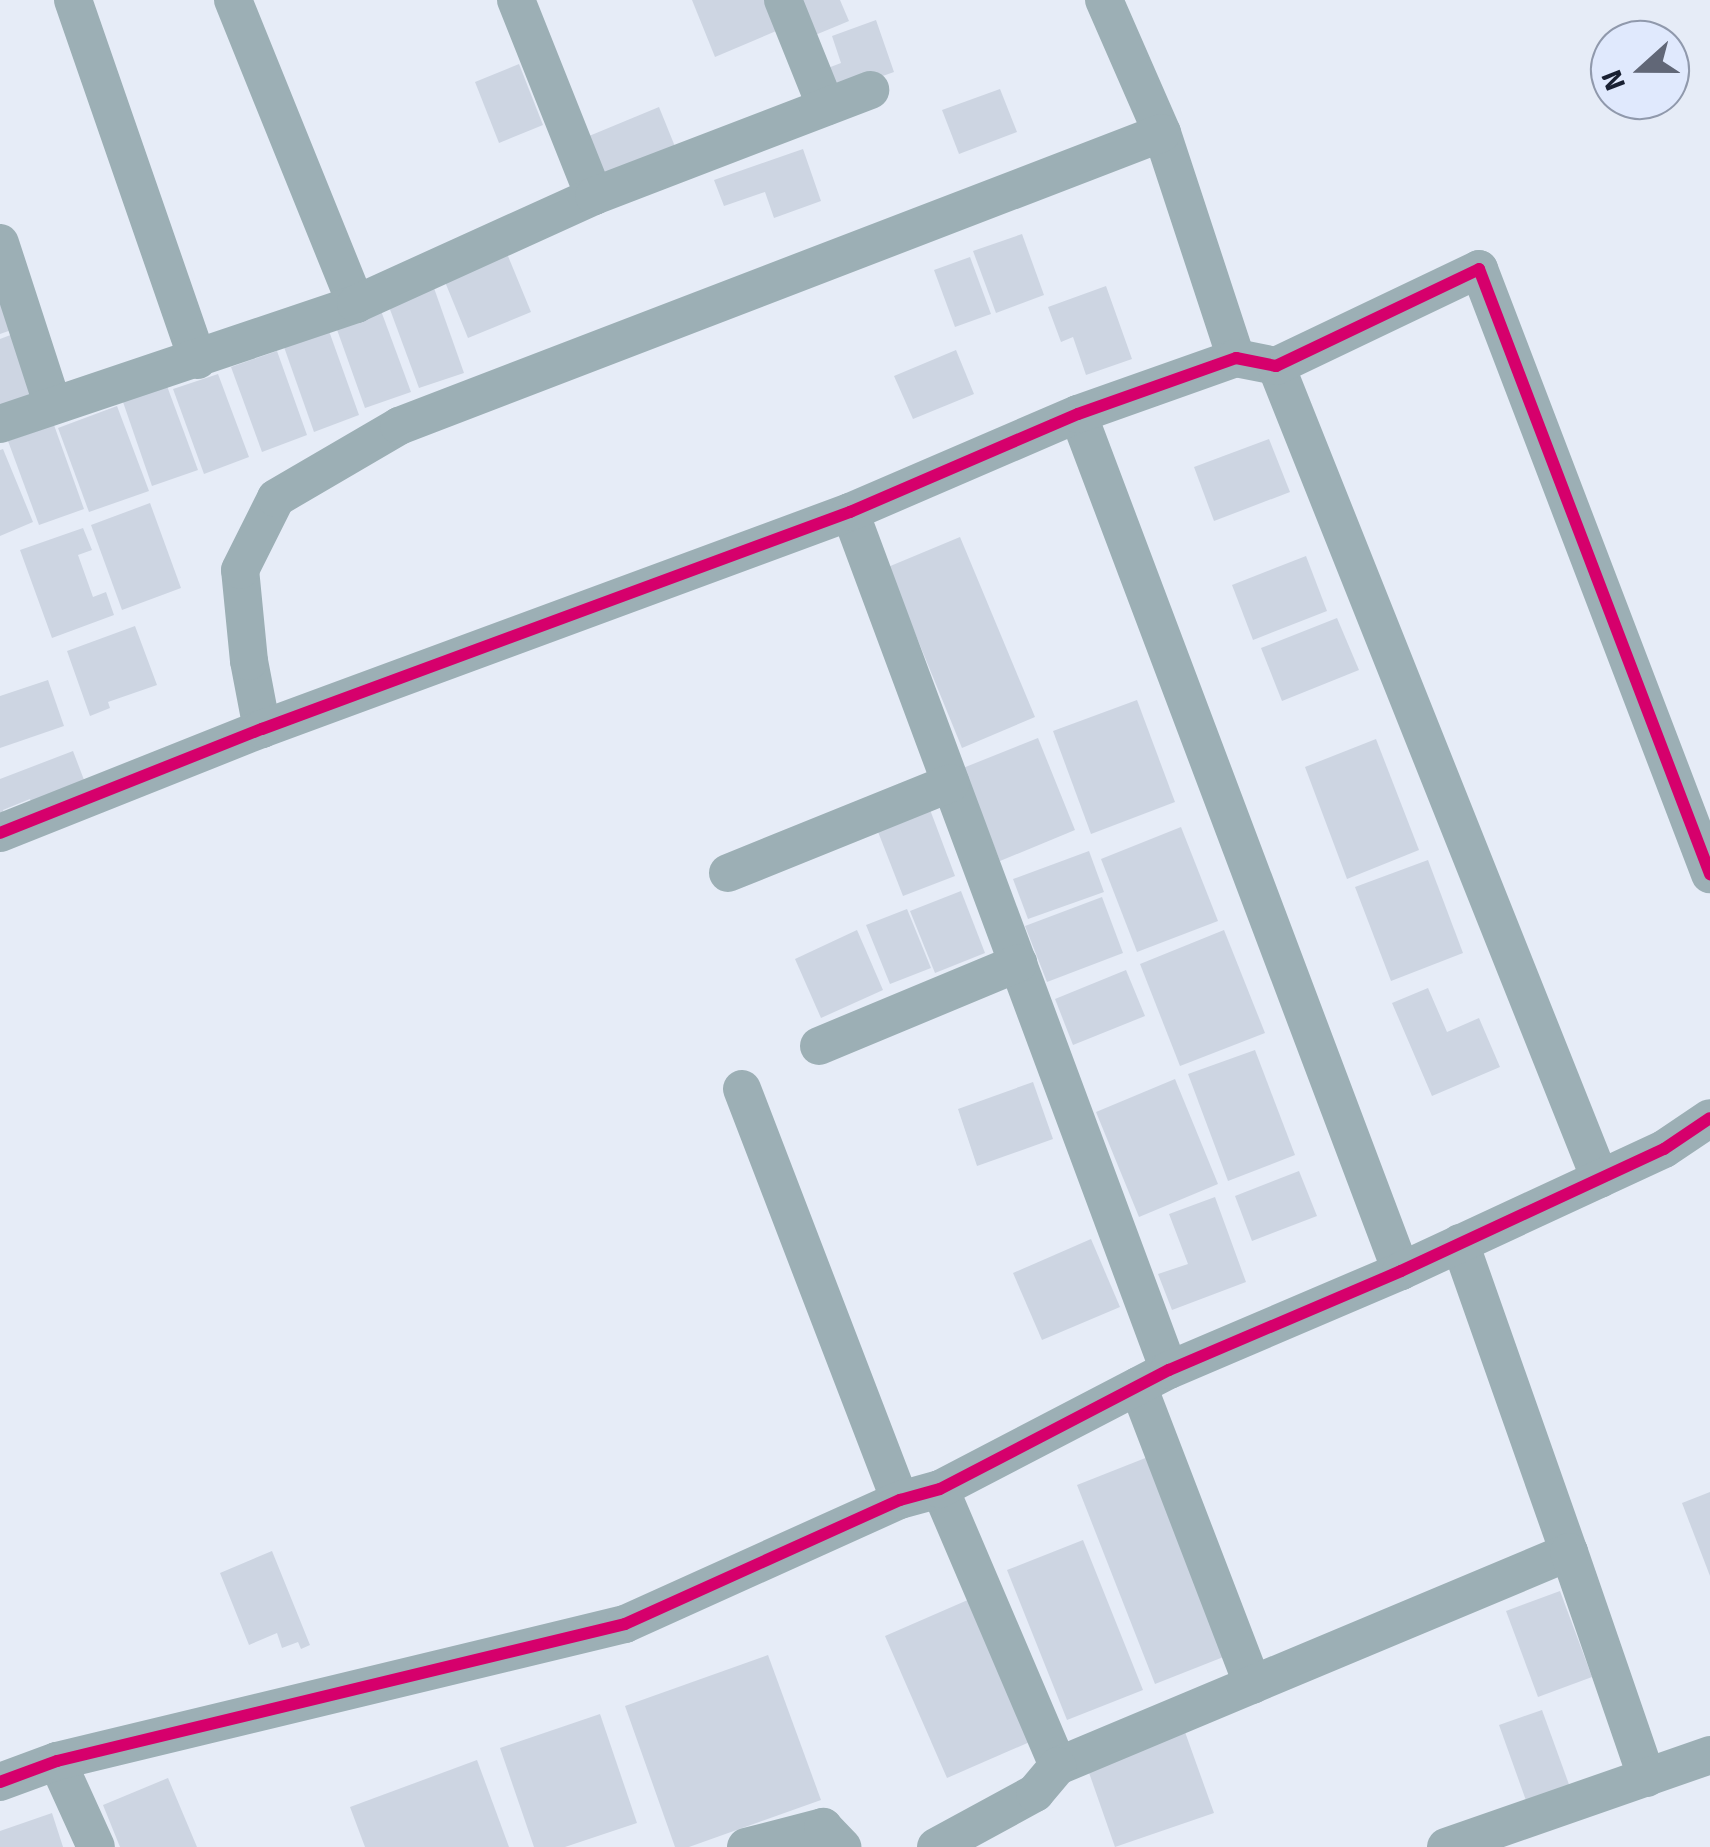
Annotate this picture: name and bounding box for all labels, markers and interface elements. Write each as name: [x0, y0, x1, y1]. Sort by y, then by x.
north arrow: [1590, 20, 1690, 120]
text: N: [1595, 65, 1633, 95]

